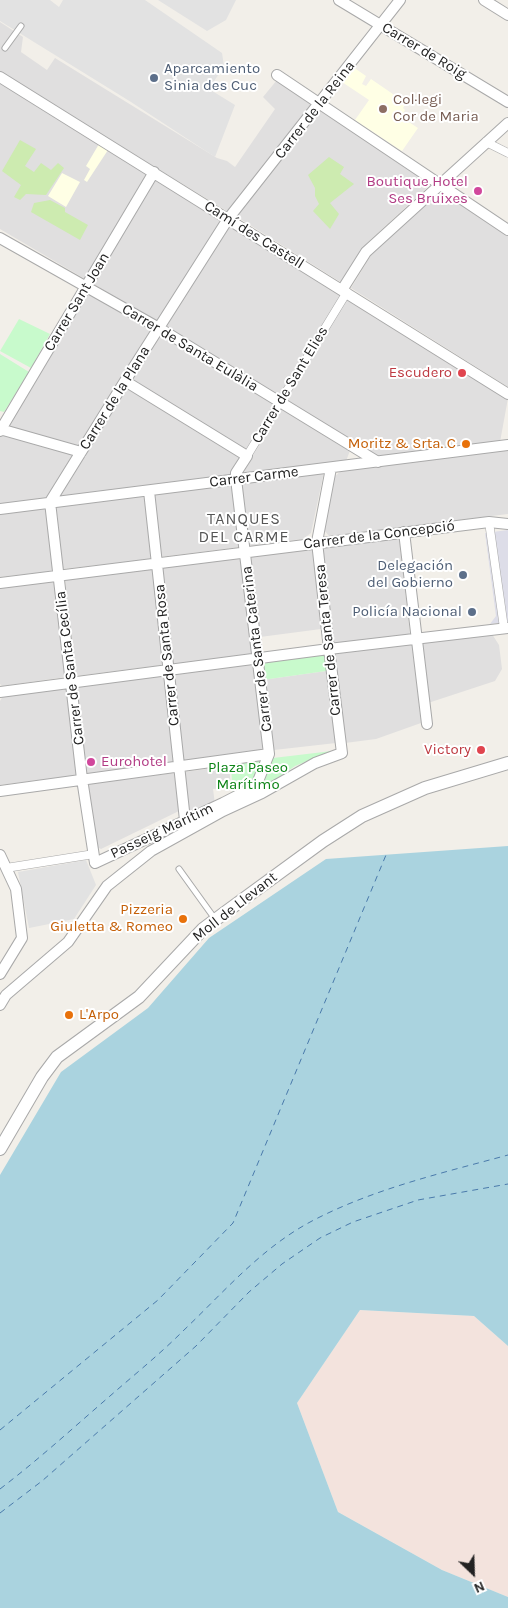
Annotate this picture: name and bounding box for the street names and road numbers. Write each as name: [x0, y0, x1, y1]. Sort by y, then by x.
street label: Carrer de Roig: [378, 19, 470, 83]
street label: Carrer de la Reina: [271, 57, 359, 163]
street label: Camí des Castell: [201, 197, 307, 273]
street label: Carrer Sant Joan: [40, 249, 114, 355]
street label: Carrer de Santa Eulàlia: [119, 300, 261, 396]
street label: Carrer de Sant Elies: [248, 323, 332, 447]
street label: Carrer de la Plana: [76, 343, 154, 453]
street label: Carrer Carme: [208, 463, 300, 491]
street label: Carrer de la Concepció: [302, 517, 456, 553]
street label: Carrer de Santa Teresa: [311, 563, 345, 717]
street label: Carrer de Santa Caterina: [238, 565, 276, 733]
street label: Carrer de Santa Rosa: [151, 583, 183, 727]
street label: Carrer de Santa Cecília: [52, 590, 88, 746]
street label: Passeig Marítim: [108, 799, 216, 863]
street label: Moll de Llevant: [189, 868, 281, 946]

